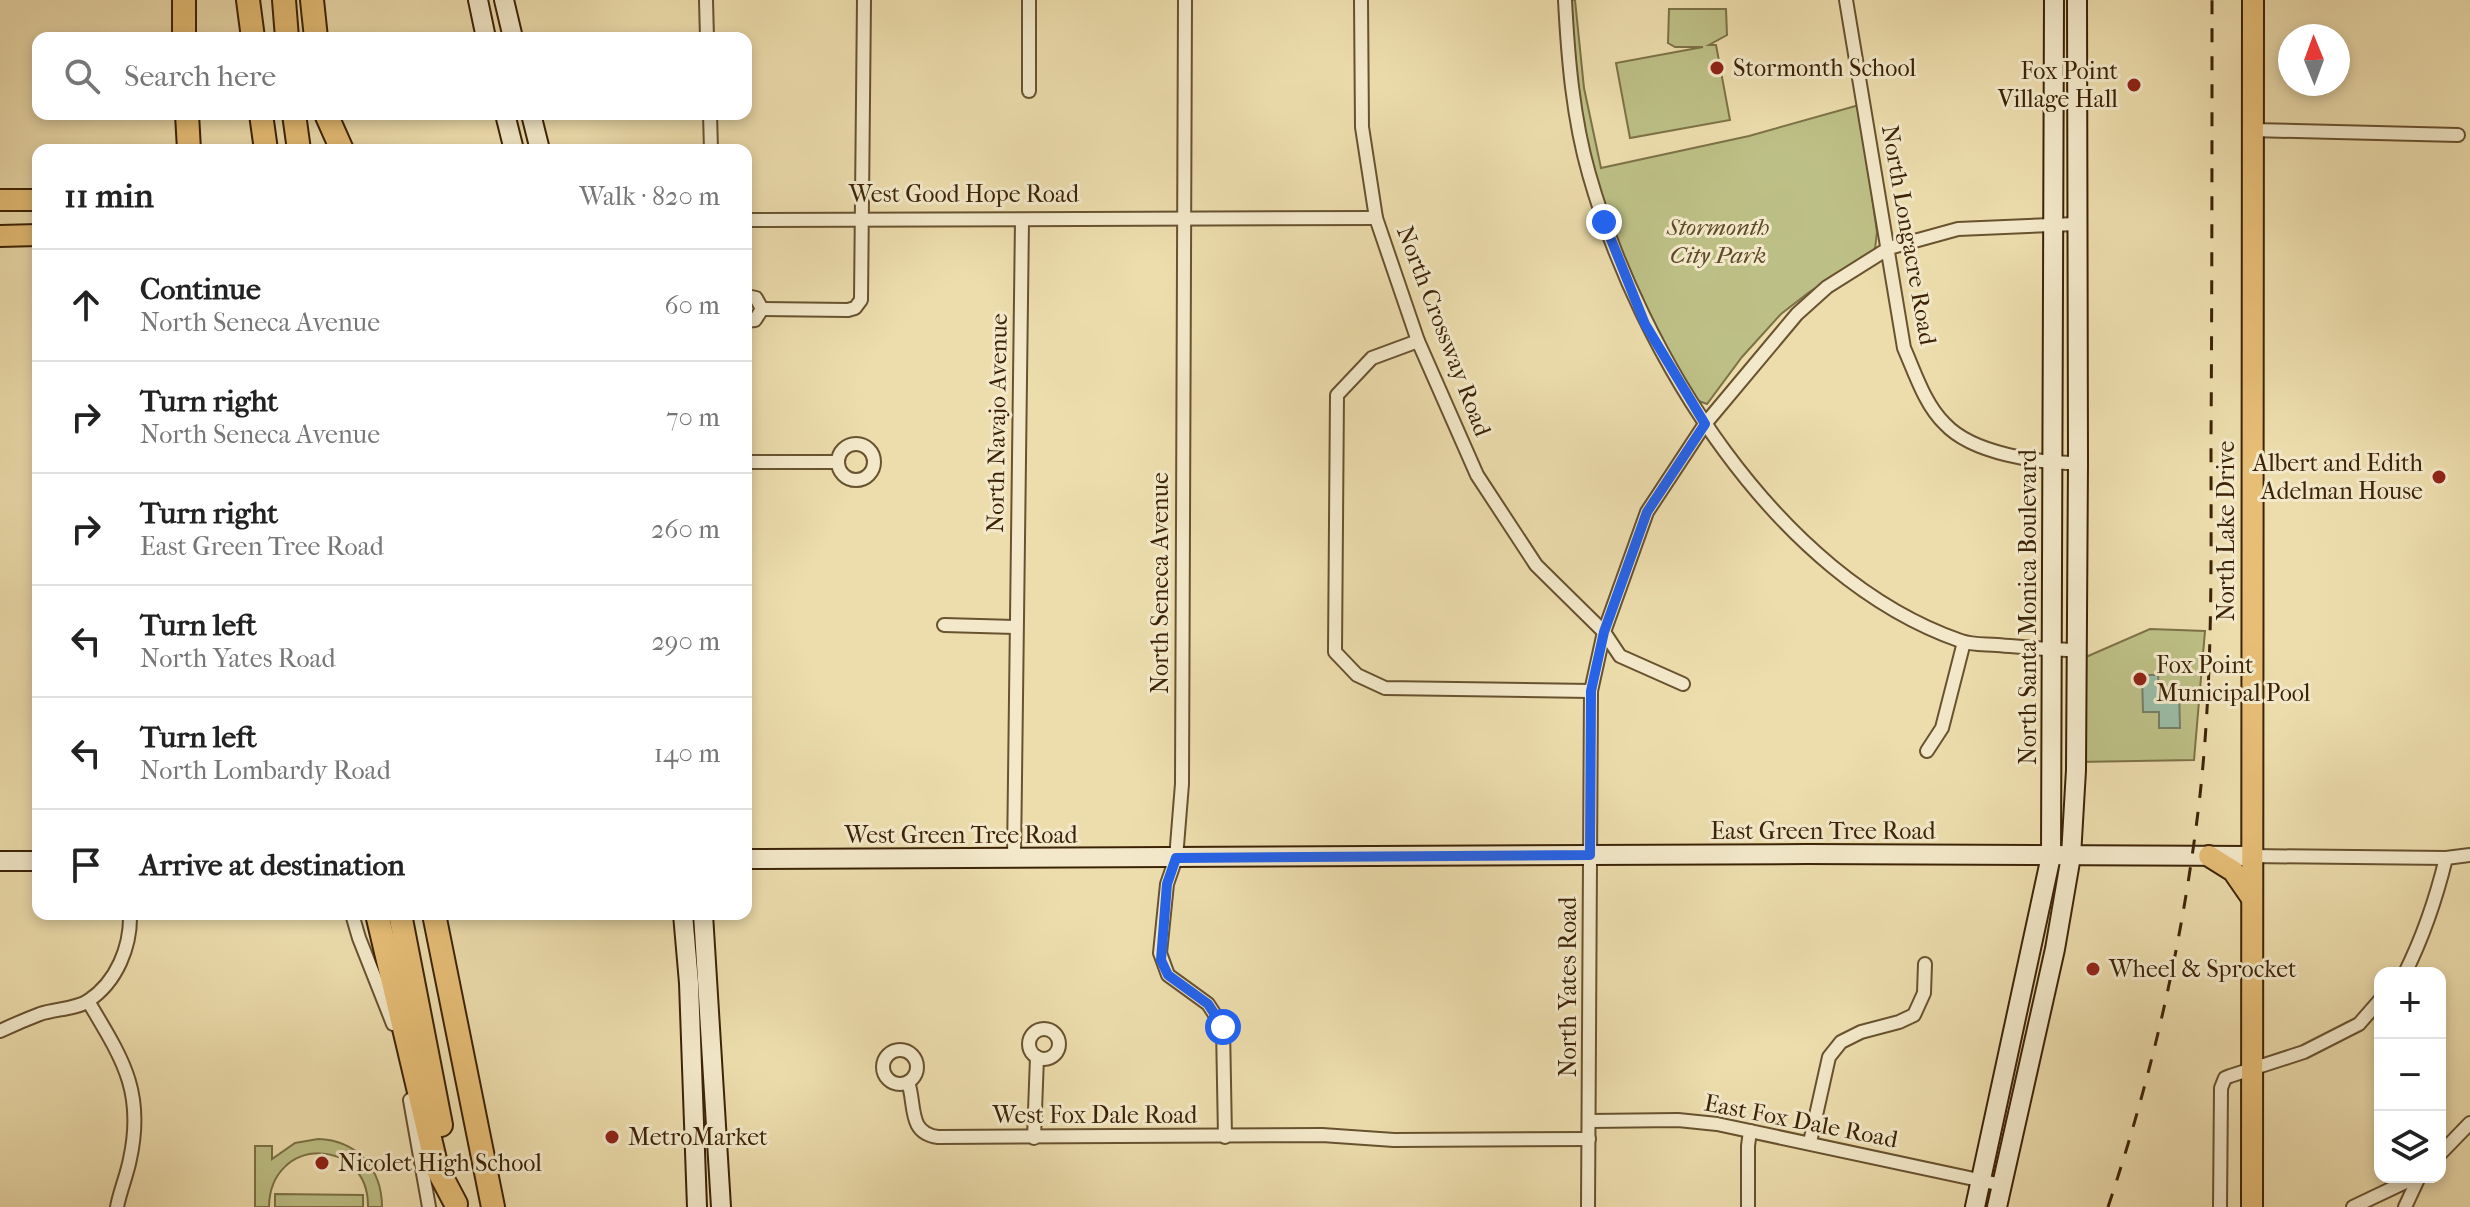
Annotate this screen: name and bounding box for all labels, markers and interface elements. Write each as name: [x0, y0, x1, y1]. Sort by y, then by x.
north arrow: [2278, 24, 2350, 96]
search box: [32, 32, 752, 120]
icon: search: [60, 54, 104, 98]
place label: Stormonth School: [1733, 54, 1916, 82]
place label: Fox Point Village Hall: [1997, 57, 2118, 113]
text: Search here: [124, 59, 276, 94]
marker: Stormonth School: [1708, 59, 1726, 77]
marker: Fox Point Village Hall: [2125, 76, 2143, 94]
street label: North Longacre Road: [1876, 123, 1942, 348]
text: 11 min: [64, 176, 154, 216]
street label: West Good Hope Road: [848, 180, 1080, 208]
text: Walk · 820 m: [579, 181, 720, 212]
route end: [1586, 204, 1622, 240]
park label: Stormonth City Park: [1666, 213, 1769, 269]
street label: North Crossway Road: [1391, 222, 1497, 441]
text: Continue: [140, 272, 261, 307]
icon: ahead: [64, 283, 108, 327]
text: 60 m: [664, 290, 720, 321]
text: North Seneca Avenue: [140, 307, 380, 338]
street label: North Navajo Avenue: [981, 313, 1013, 533]
text: Turn right: [140, 384, 278, 419]
icon: right: [64, 395, 108, 439]
text: 70 m: [666, 402, 720, 433]
text: North Seneca Avenue: [140, 419, 380, 450]
street label: North Lake Drive: [2212, 441, 2240, 621]
street label: North Santa Monica Boulevard: [2014, 448, 2042, 765]
place label: Albert and Edith Adelman House: [2252, 449, 2424, 505]
marker: Albert and Edith Adelman House: [2430, 468, 2448, 486]
street label: North Seneca Avenue: [1146, 472, 1174, 694]
text: Turn right: [140, 496, 278, 531]
icon: right: [64, 507, 108, 551]
text: 260 m: [651, 514, 720, 545]
text: East Green Tree Road: [140, 531, 384, 562]
text: Turn left: [140, 608, 257, 643]
icon: left: [64, 619, 108, 663]
text: 290 m: [651, 626, 720, 657]
text: North Yates Road: [140, 643, 336, 674]
place label: Fox Point Municipal Pool: [2156, 651, 2311, 707]
marker: Fox Point Municipal Pool: [2131, 670, 2149, 688]
text: Turn left: [140, 720, 257, 755]
icon: left: [64, 731, 108, 775]
text: 140 m: [654, 738, 720, 769]
text: North Lombardy Road: [140, 755, 391, 786]
street label: East Green Tree Road: [1710, 817, 1936, 845]
street label: West Green Tree Road: [843, 821, 1079, 849]
icon: arrive: [64, 843, 108, 887]
text: Arrive at destination: [140, 848, 405, 883]
street label: North Yates Road: [1554, 896, 1582, 1077]
place label: Wheel & Sprocket: [2108, 955, 2297, 983]
marker: Wheel & Sprocket: [2084, 960, 2102, 978]
map controls: [2374, 967, 2446, 1183]
button: +: [2374, 967, 2446, 1039]
route start: [1205, 1009, 1241, 1045]
button: −: [2374, 1039, 2446, 1111]
street label: East Fox Dale Road: [1702, 1088, 1901, 1154]
street label: West Fox Dale Road: [992, 1101, 1198, 1129]
button: layers: [2374, 1111, 2446, 1183]
place label: MetroMarket: [628, 1123, 768, 1151]
marker: MetroMarket: [603, 1128, 621, 1146]
place label: Nicolet High School: [338, 1149, 542, 1177]
marker: Nicolet High School: [313, 1154, 331, 1172]

